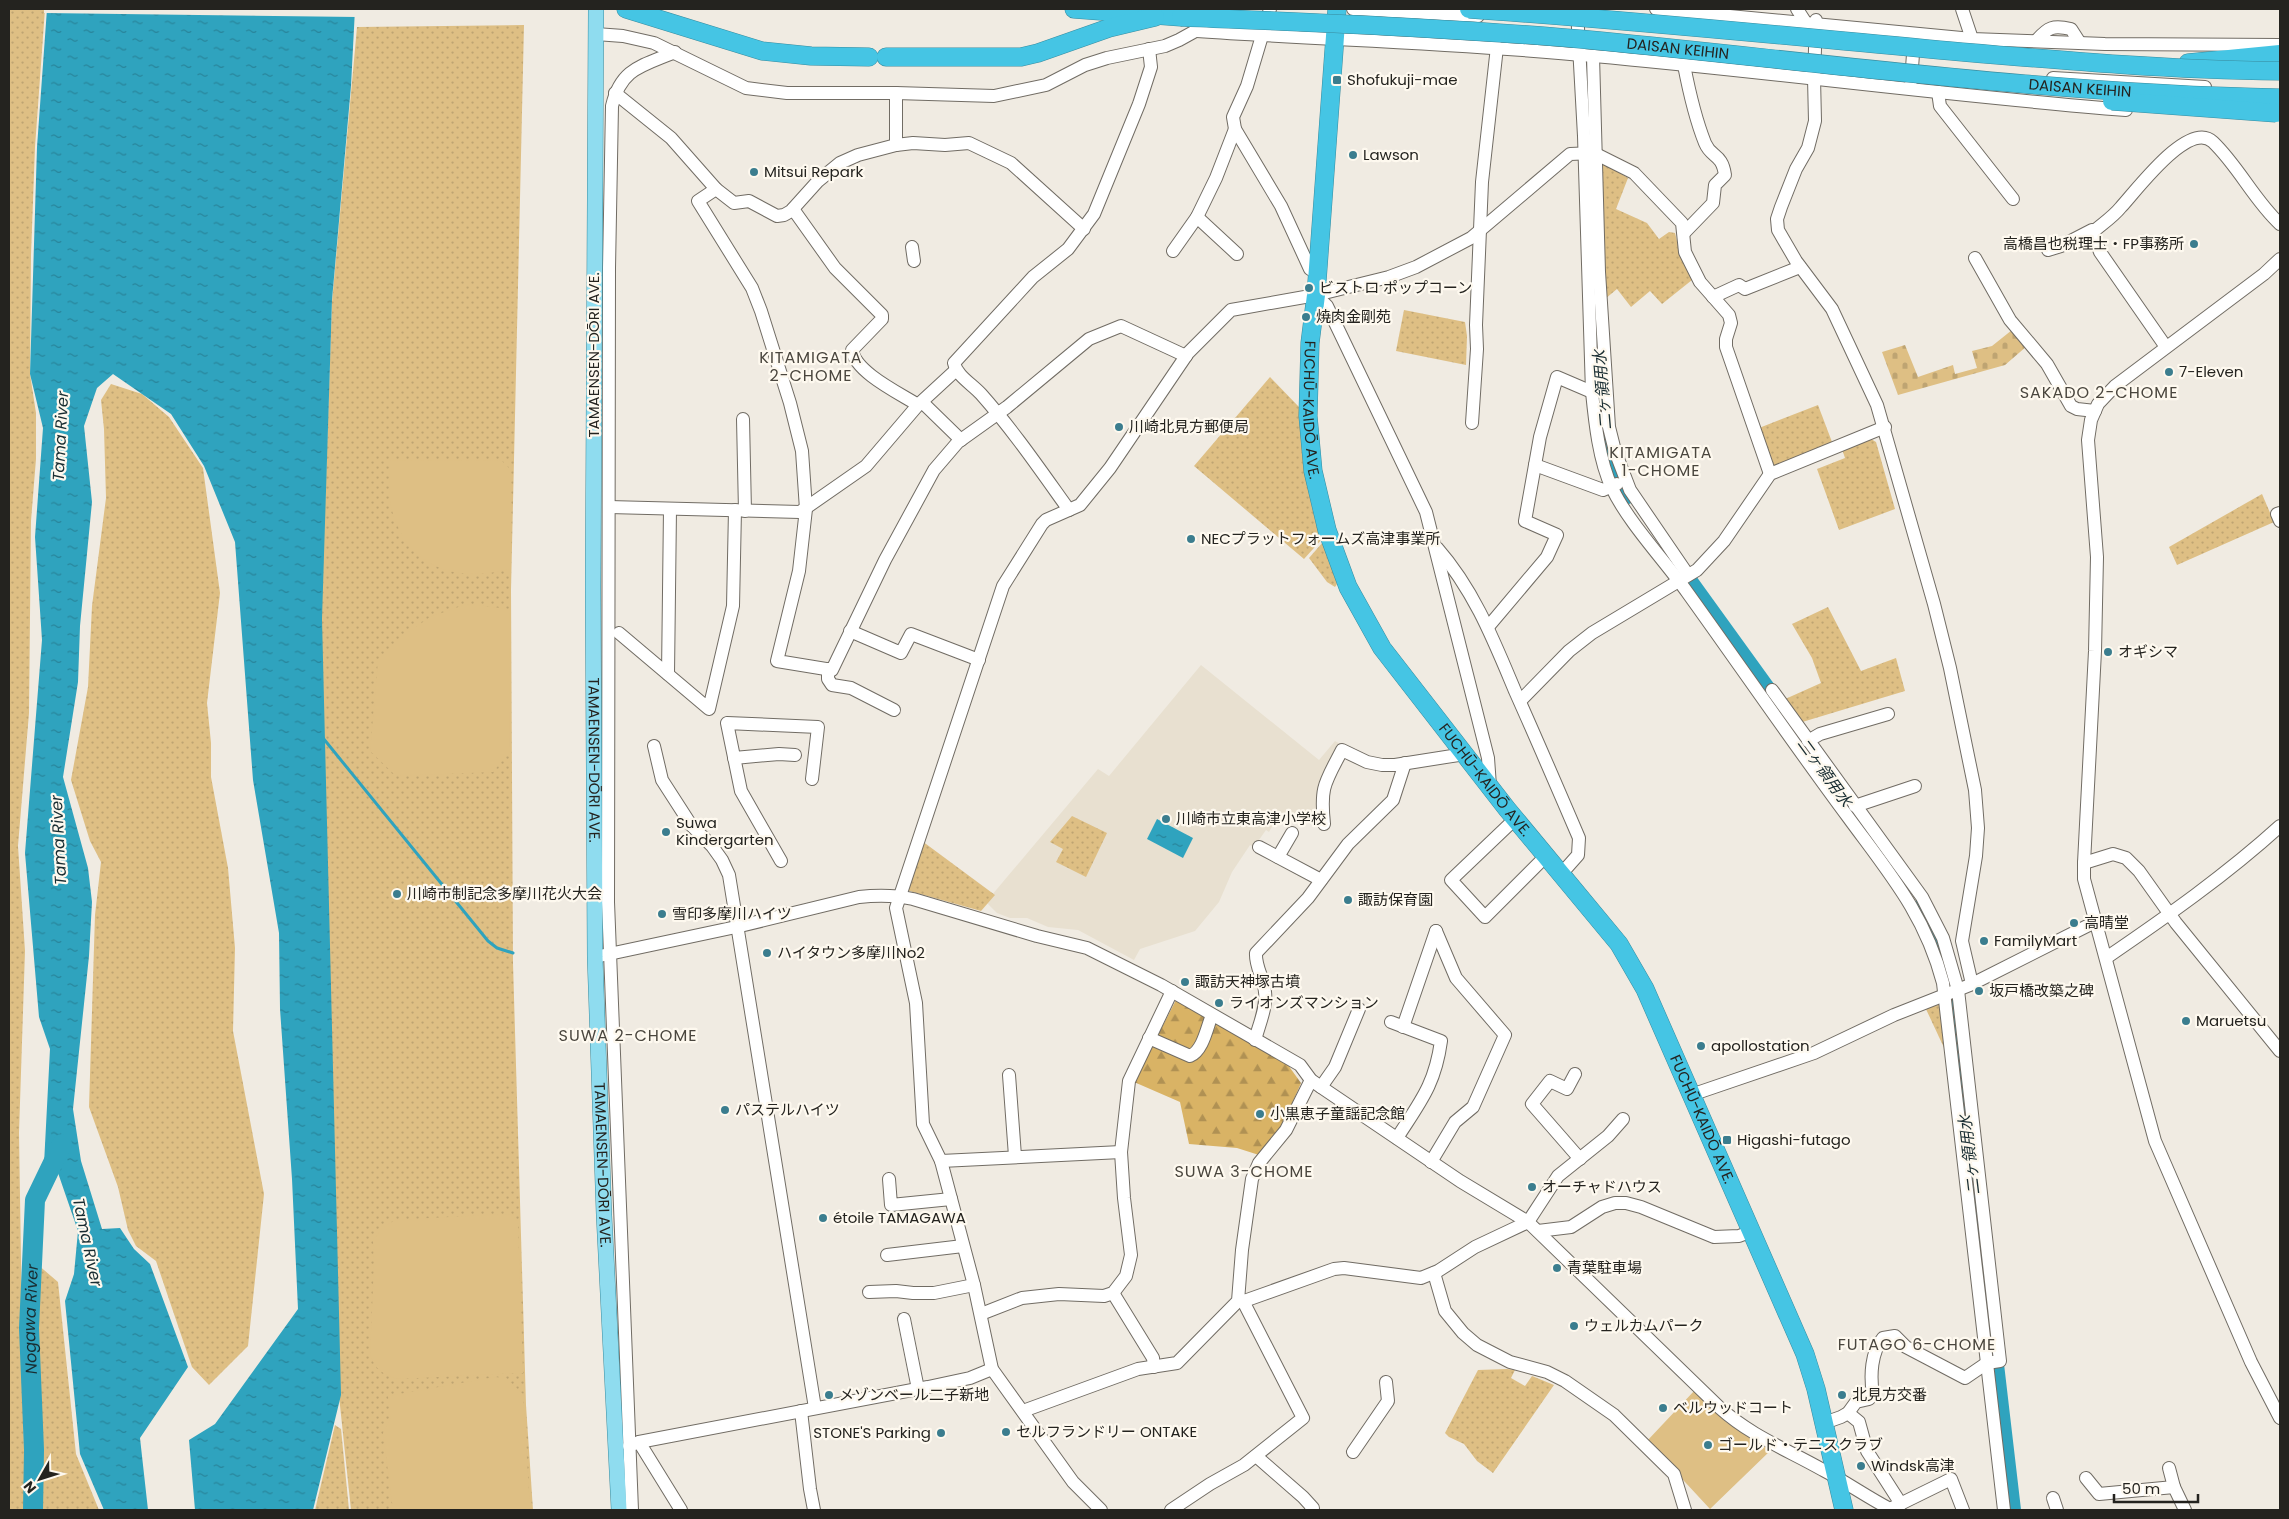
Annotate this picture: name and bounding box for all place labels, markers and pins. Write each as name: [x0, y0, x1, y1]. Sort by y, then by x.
place label: Shofukuji-mae: [1347, 69, 1457, 90]
marker: Shofukuji-mae: [1331, 74, 1343, 86]
place label: Lawson: [1363, 144, 1419, 165]
marker: Lawson: [1347, 149, 1359, 161]
place label: Mitsui Repark: [764, 161, 863, 182]
marker: Mitsui Repark: [748, 166, 760, 178]
place label: 高橋昌也税理士・FP事務所: [2003, 233, 2184, 254]
marker: 高橋昌也税理士・FP事務所: [2188, 238, 2200, 250]
place label: ビストロ ポップコーン: [1319, 277, 1472, 298]
marker: ビストロ ポップコーン: [1303, 282, 1315, 294]
place label: 焼肉金剛苑: [1316, 306, 1391, 327]
marker: 焼肉金剛苑: [1300, 311, 1312, 323]
place label: 7-Eleven: [2179, 361, 2243, 382]
marker: 7-Eleven: [2163, 366, 2175, 378]
place label: 川崎北見方郵便局: [1129, 416, 1249, 437]
marker: 川崎北見方郵便局: [1113, 421, 1125, 433]
place label: NECプラットフォームズ高津事業所: [1201, 528, 1440, 549]
marker: NECプラットフォームズ高津事業所: [1185, 533, 1197, 545]
place label: オギシマ: [2118, 641, 2178, 662]
marker: オギシマ: [2102, 646, 2114, 658]
place label: 川崎市立東高津小学校: [1176, 808, 1326, 829]
place label: Suwa Kindergarten: [676, 812, 774, 850]
marker: 川崎市立東高津小学校: [1160, 813, 1172, 825]
marker: Suwa Kindergarten: [660, 826, 672, 838]
place label: 川崎市制記念多摩川花火大会: [407, 883, 602, 904]
marker: 川崎市制記念多摩川花火大会: [391, 888, 403, 900]
place label: 諏訪保育園: [1358, 889, 1433, 910]
marker: 諏訪保育園: [1342, 894, 1354, 906]
place label: 雪印多摩川ハイツ: [672, 903, 792, 924]
marker: 雪印多摩川ハイツ: [656, 908, 668, 920]
place label: 高晴堂: [2084, 912, 2129, 933]
marker: 高晴堂: [2068, 917, 2080, 929]
place label: FamilyMart: [1994, 930, 2077, 951]
marker: FamilyMart: [1978, 935, 1990, 947]
place label: ハイタウン多摩川No2: [777, 942, 925, 963]
marker: ハイタウン多摩川No2: [761, 947, 773, 959]
place label: 諏訪天神塚古墳: [1195, 971, 1300, 992]
marker: 諏訪天神塚古墳: [1179, 976, 1191, 988]
place label: 坂戸橋改築之碑: [1989, 980, 2094, 1001]
marker: 坂戸橋改築之碑: [1973, 985, 1985, 997]
place label: ライオンズマンション: [1229, 992, 1379, 1013]
marker: ライオンズマンション: [1213, 997, 1225, 1009]
place label: Maruetsu: [2196, 1010, 2266, 1031]
marker: Maruetsu: [2180, 1015, 2192, 1027]
place label: apollostation: [1711, 1035, 1810, 1056]
marker: apollostation: [1695, 1040, 1707, 1052]
place label: パステルハイツ: [735, 1099, 840, 1120]
place label: 小黒恵子童謡記念館: [1270, 1103, 1405, 1124]
marker: パステルハイツ: [719, 1104, 731, 1116]
marker: 小黒恵子童謡記念館: [1254, 1108, 1266, 1120]
place label: Higashi-futago: [1737, 1129, 1851, 1150]
marker: Higashi-futago: [1721, 1134, 1733, 1146]
place label: オーチャドハウス: [1542, 1176, 1662, 1197]
marker: オーチャドハウス: [1526, 1181, 1538, 1193]
place label: étoile TAMAGAWA: [833, 1207, 966, 1228]
marker: étoile TAMAGAWA: [817, 1212, 829, 1224]
place label: 青葉駐車場: [1567, 1257, 1642, 1278]
marker: 青葉駐車場: [1551, 1262, 1563, 1274]
place label: ウェルカムパーク: [1584, 1315, 1704, 1336]
marker: ウェルカムパーク: [1568, 1320, 1580, 1332]
place label: メゾンベール二子新地: [839, 1384, 989, 1405]
place label: 北見方交番: [1852, 1384, 1927, 1405]
marker: メゾンベール二子新地: [823, 1389, 835, 1401]
marker: 北見方交番: [1836, 1389, 1848, 1401]
place label: ベルウッドコート: [1673, 1397, 1793, 1418]
marker: ベルウッドコート: [1657, 1402, 1669, 1414]
place label: セルフランドリー ONTAKE: [1016, 1421, 1197, 1442]
place label: STONE'S Parking: [813, 1422, 931, 1443]
marker: セルフランドリー ONTAKE: [1000, 1426, 1012, 1438]
marker: STONE'S Parking: [935, 1427, 947, 1439]
place label: ゴールド・テニスクラブ: [1718, 1434, 1883, 1455]
marker: ゴールド・テニスクラブ: [1702, 1439, 1714, 1451]
place label: Windsk高津: [1871, 1455, 1955, 1476]
marker: Windsk高津: [1855, 1460, 1867, 1472]

